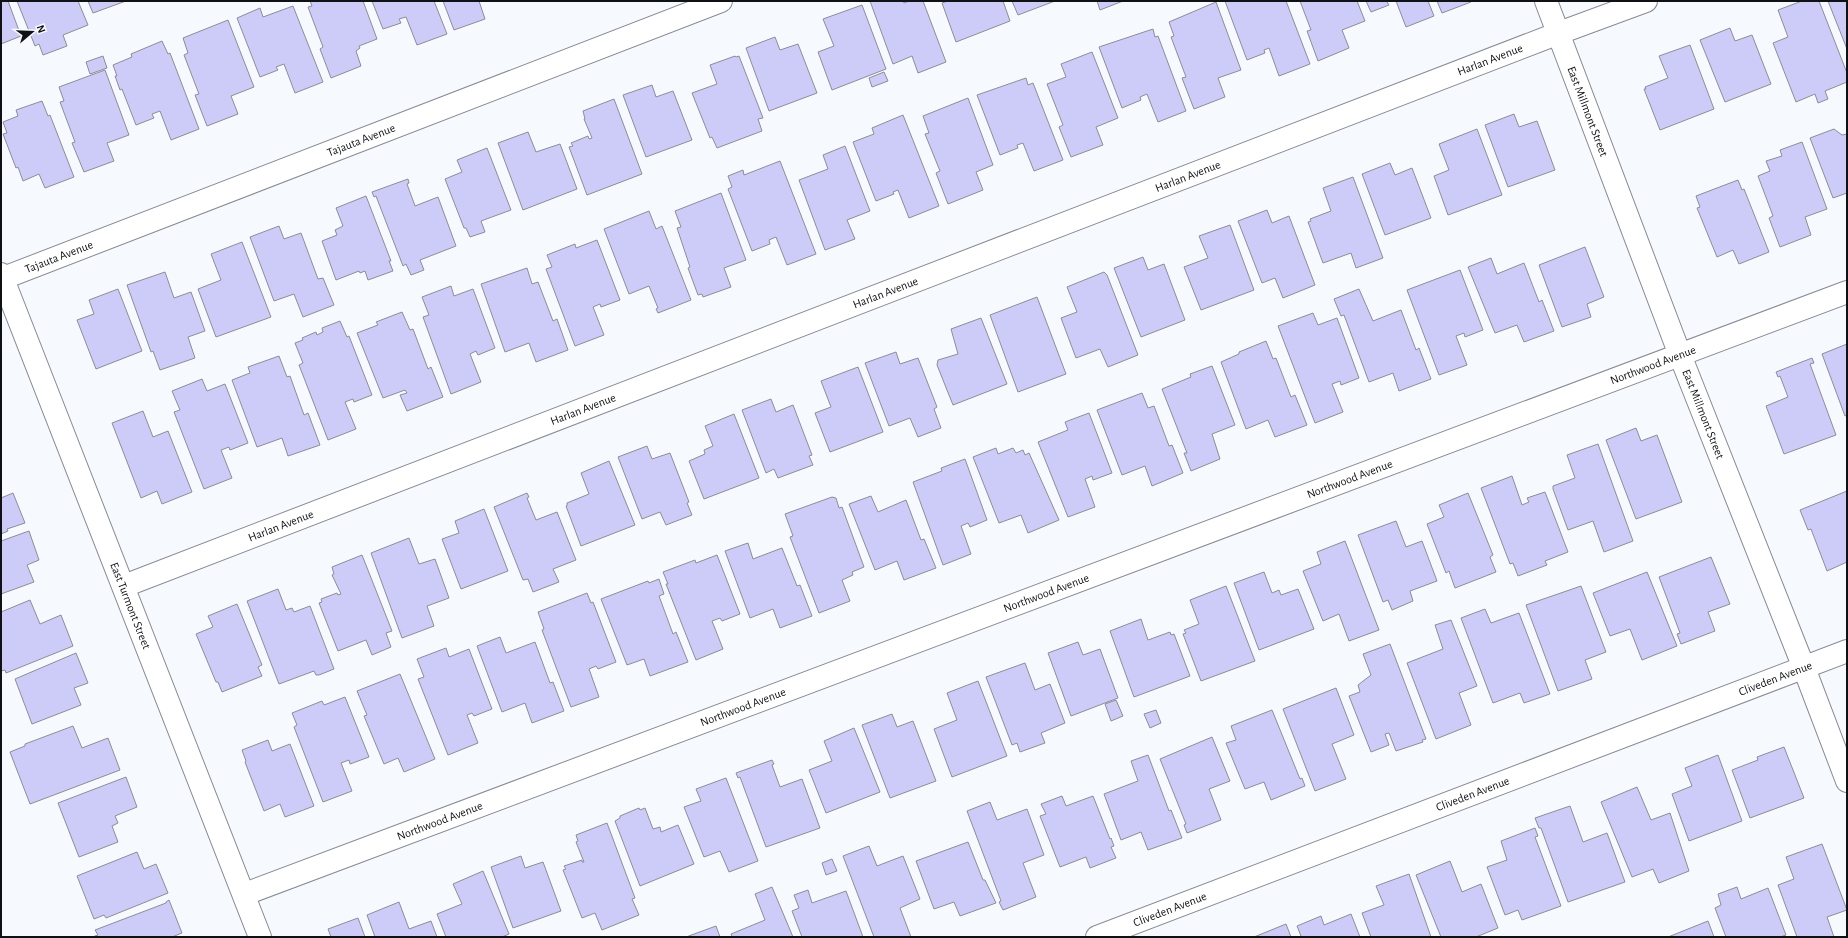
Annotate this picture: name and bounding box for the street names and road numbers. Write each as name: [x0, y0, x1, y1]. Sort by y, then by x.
street label: Harlan Avenue: [1456, 42, 1524, 78]
street label: East Millmont Street: [1565, 65, 1610, 158]
street label: Tajauta Avenue: [325, 121, 397, 159]
street label: Harlan Avenue: [1153, 158, 1222, 194]
street label: Tajauta Avenue: [23, 238, 95, 275]
street label: Harlan Avenue: [851, 275, 920, 311]
street label: Northwood Avenue: [1608, 343, 1697, 386]
street label: East Millmont Street: [1680, 367, 1727, 461]
street label: Harlan Avenue: [549, 391, 617, 427]
street label: Northwood Avenue: [1305, 457, 1394, 500]
street label: Harlan Avenue: [246, 508, 315, 544]
street label: East Turmont Street: [108, 561, 153, 651]
street label: Northwood Avenue: [1002, 571, 1091, 614]
street label: Cliveden Avenue: [1737, 659, 1814, 698]
street label: Northwood Avenue: [699, 685, 787, 728]
street label: Cliveden Avenue: [1434, 774, 1511, 813]
street label: Northwood Avenue: [395, 799, 484, 842]
street label: Cliveden Avenue: [1131, 890, 1208, 929]

